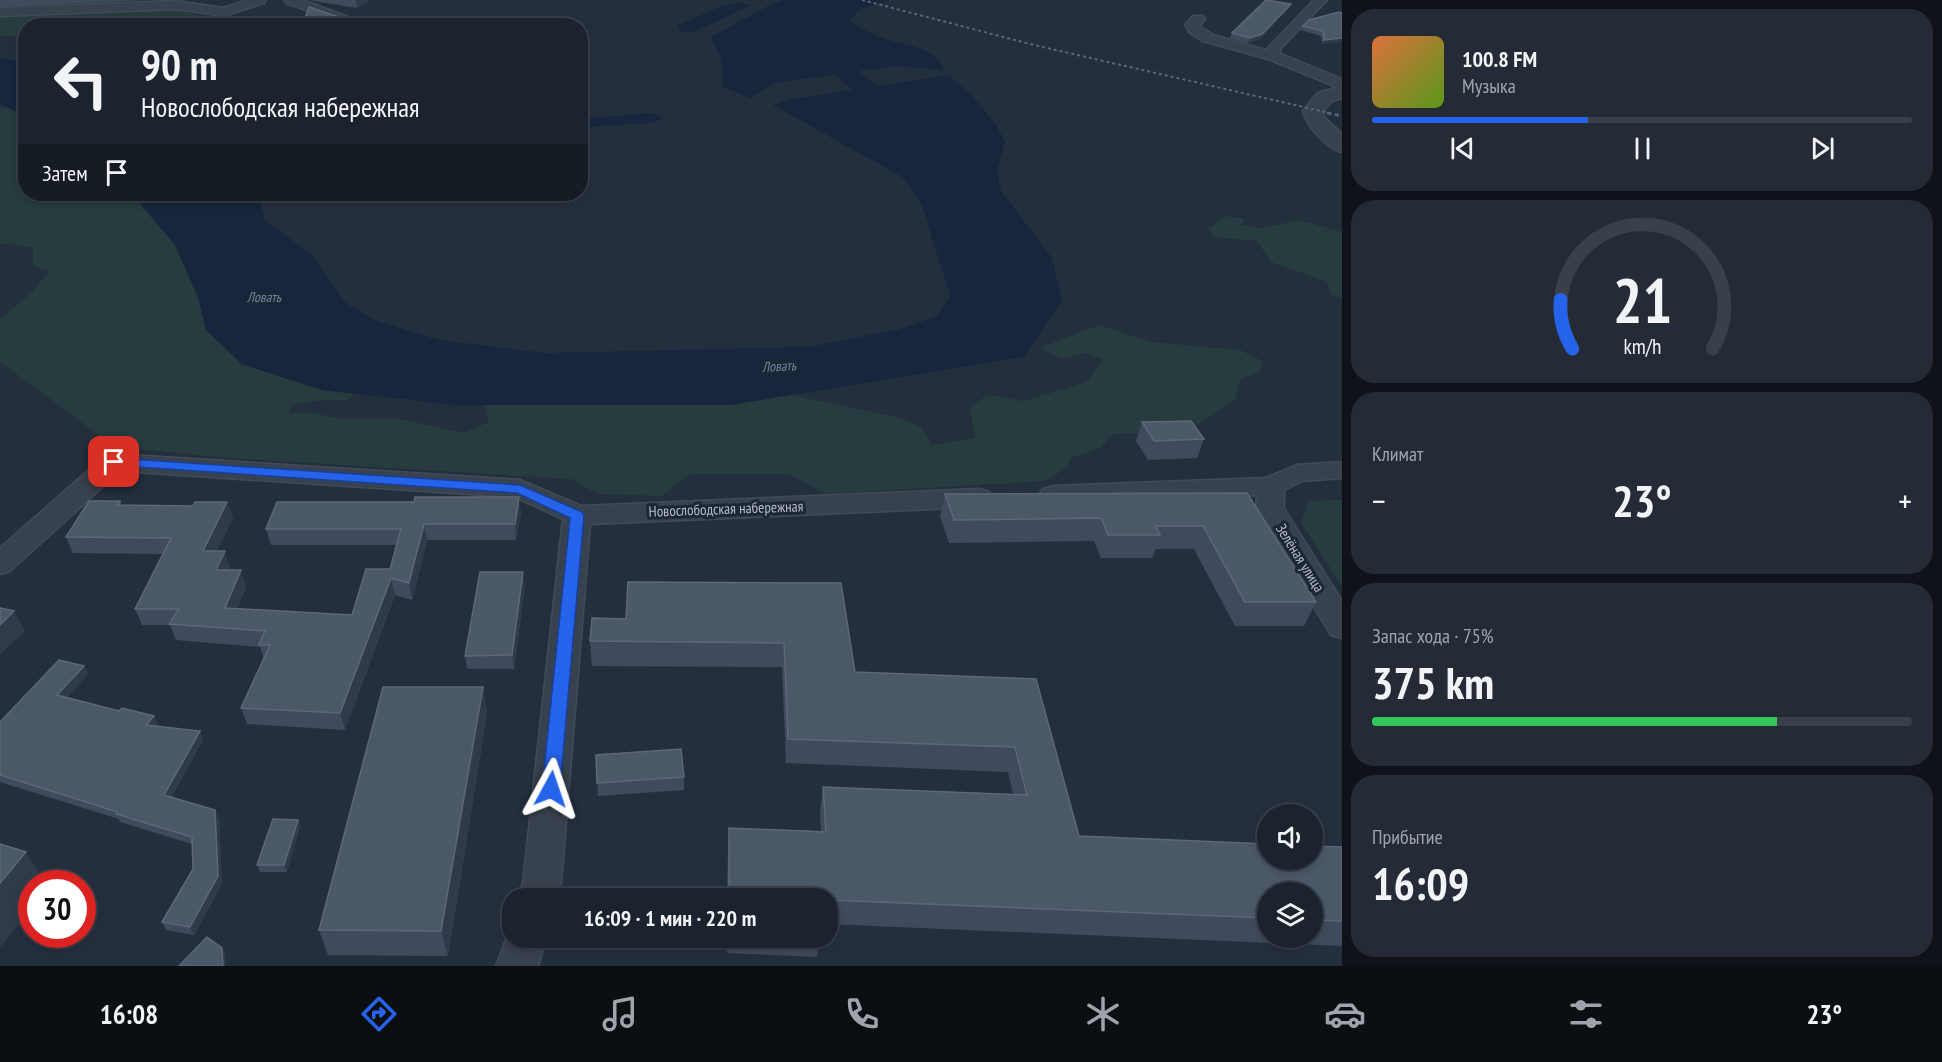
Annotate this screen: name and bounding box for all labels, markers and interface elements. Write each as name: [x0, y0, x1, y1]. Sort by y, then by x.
text: 90 m: [141, 37, 218, 92]
icon: left: [42, 42, 120, 120]
text: 100.8 FM: [1462, 45, 1537, 73]
text: Музыка: [1462, 73, 1516, 99]
text: Новослободская набережная: [141, 90, 420, 124]
icon: previous: [1446, 132, 1479, 165]
icon: pause: [1626, 132, 1659, 165]
icon: next: [1806, 132, 1839, 165]
icon: arrive: [100, 156, 133, 189]
text: Затем: [42, 159, 88, 187]
text: 21: [1612, 259, 1672, 340]
water label: Ловать: [246, 288, 282, 306]
text: km/h: [1623, 332, 1661, 360]
water label: Ловать: [761, 356, 797, 376]
pin: [88, 436, 139, 487]
text: Климат: [1372, 441, 1423, 467]
icon: arrive: [97, 445, 130, 478]
text: 23°: [1612, 471, 1672, 529]
text: −: [1372, 479, 1386, 522]
text: +: [1898, 479, 1912, 522]
street label: Новослободская набережная: [648, 496, 804, 521]
street label: Зелёная улица: [1272, 520, 1329, 595]
text: Запас хода · 75%: [1372, 623, 1493, 649]
text: 375 km: [1372, 653, 1494, 711]
position arrow: [519, 757, 583, 821]
map controls: [1257, 804, 1323, 948]
button: sound: [1257, 804, 1323, 870]
text: Прибытие: [1372, 824, 1443, 850]
text: 16:09: [1372, 854, 1469, 912]
speed limit sign: 30: [18, 870, 96, 948]
button: layers: [1257, 882, 1323, 948]
text: 16:09 · 1 мин · 220 m: [584, 904, 756, 932]
icon: directions: [358, 993, 400, 1035]
icon: music: [599, 993, 641, 1035]
icon: phone: [841, 993, 883, 1035]
icon: climate: [1082, 993, 1124, 1035]
icon: car: [1324, 993, 1366, 1035]
icon: filters: [1565, 993, 1607, 1035]
text: 16:08: [100, 997, 158, 1031]
text: 23°: [1807, 997, 1842, 1031]

